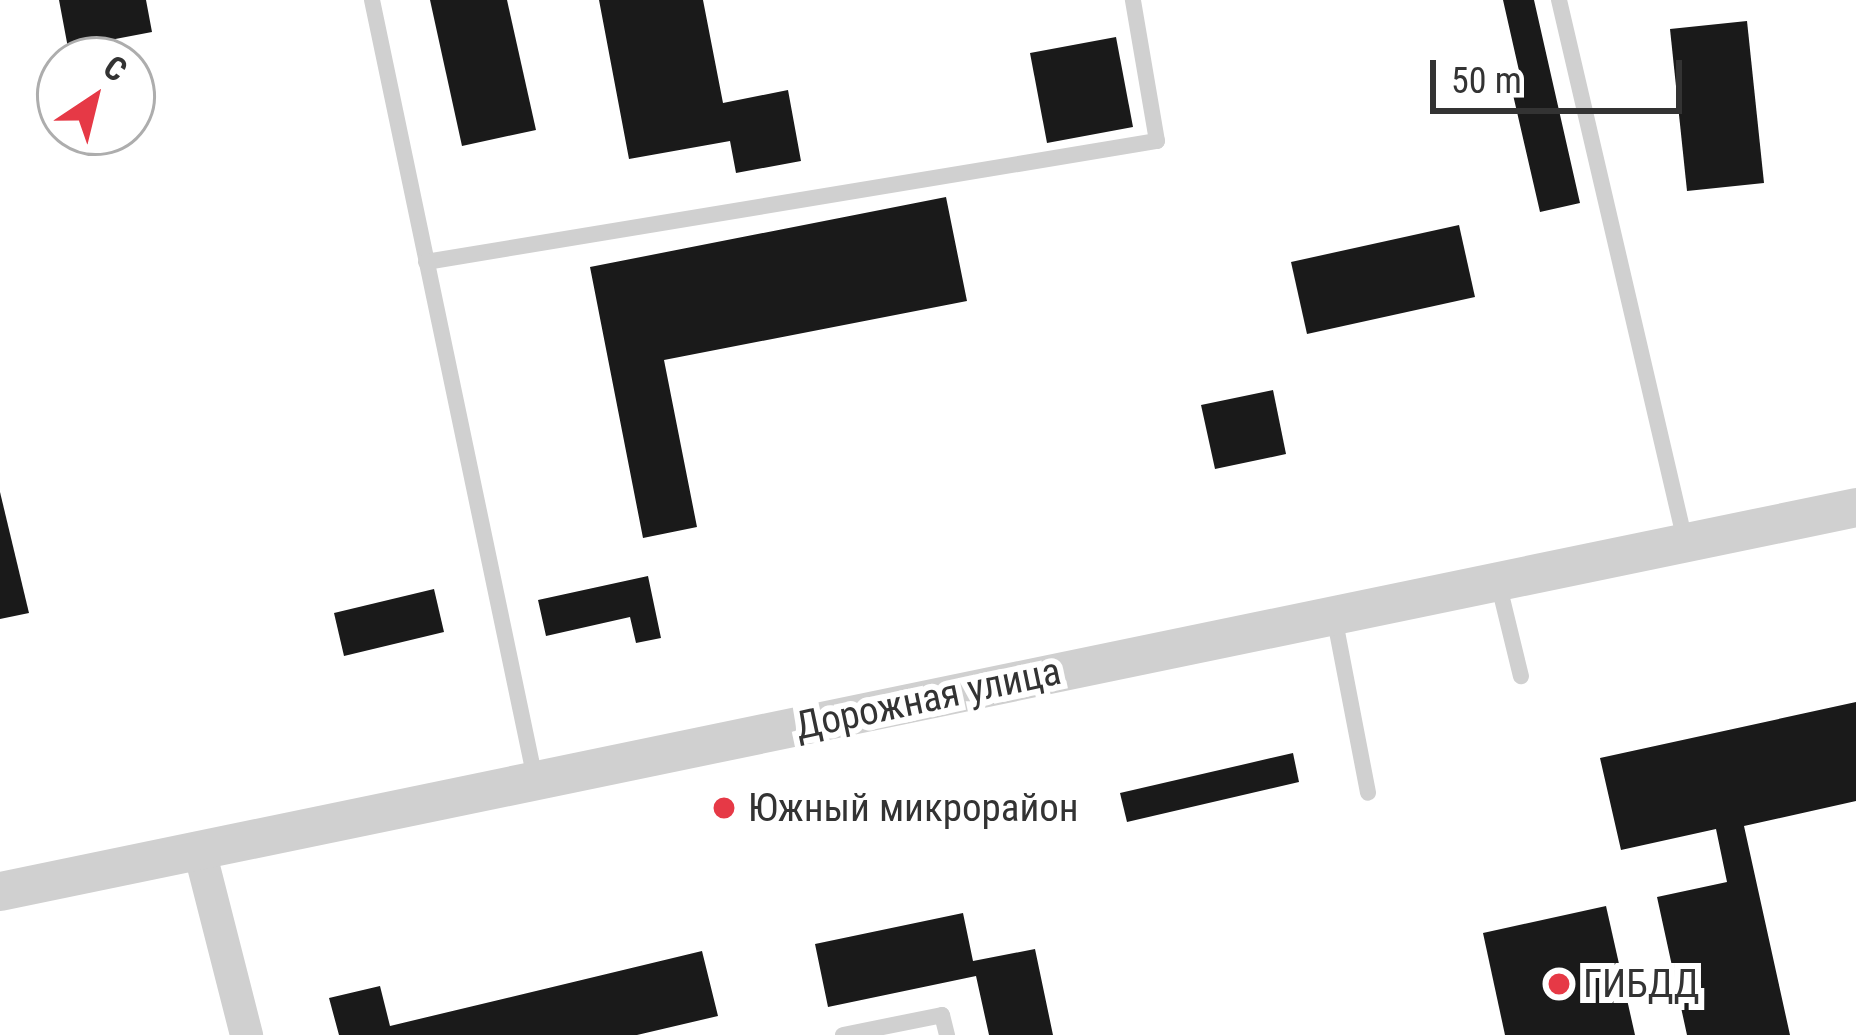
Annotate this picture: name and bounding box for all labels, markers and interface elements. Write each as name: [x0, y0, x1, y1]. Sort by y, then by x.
north arrow: [36, 36, 156, 156]
scale bar: [1436, 36, 1688, 110]
text: С: [96, 47, 134, 90]
text: 50 m: [1451, 60, 1522, 102]
street label: Дорожная улица: [791, 648, 1065, 750]
place label: Южный микрорайон: [748, 785, 1079, 831]
marker: Южный микрорайон: [711, 795, 737, 821]
place label: ГИБДД: [1583, 961, 1700, 1007]
marker: ГИБДД: [1546, 971, 1572, 997]

